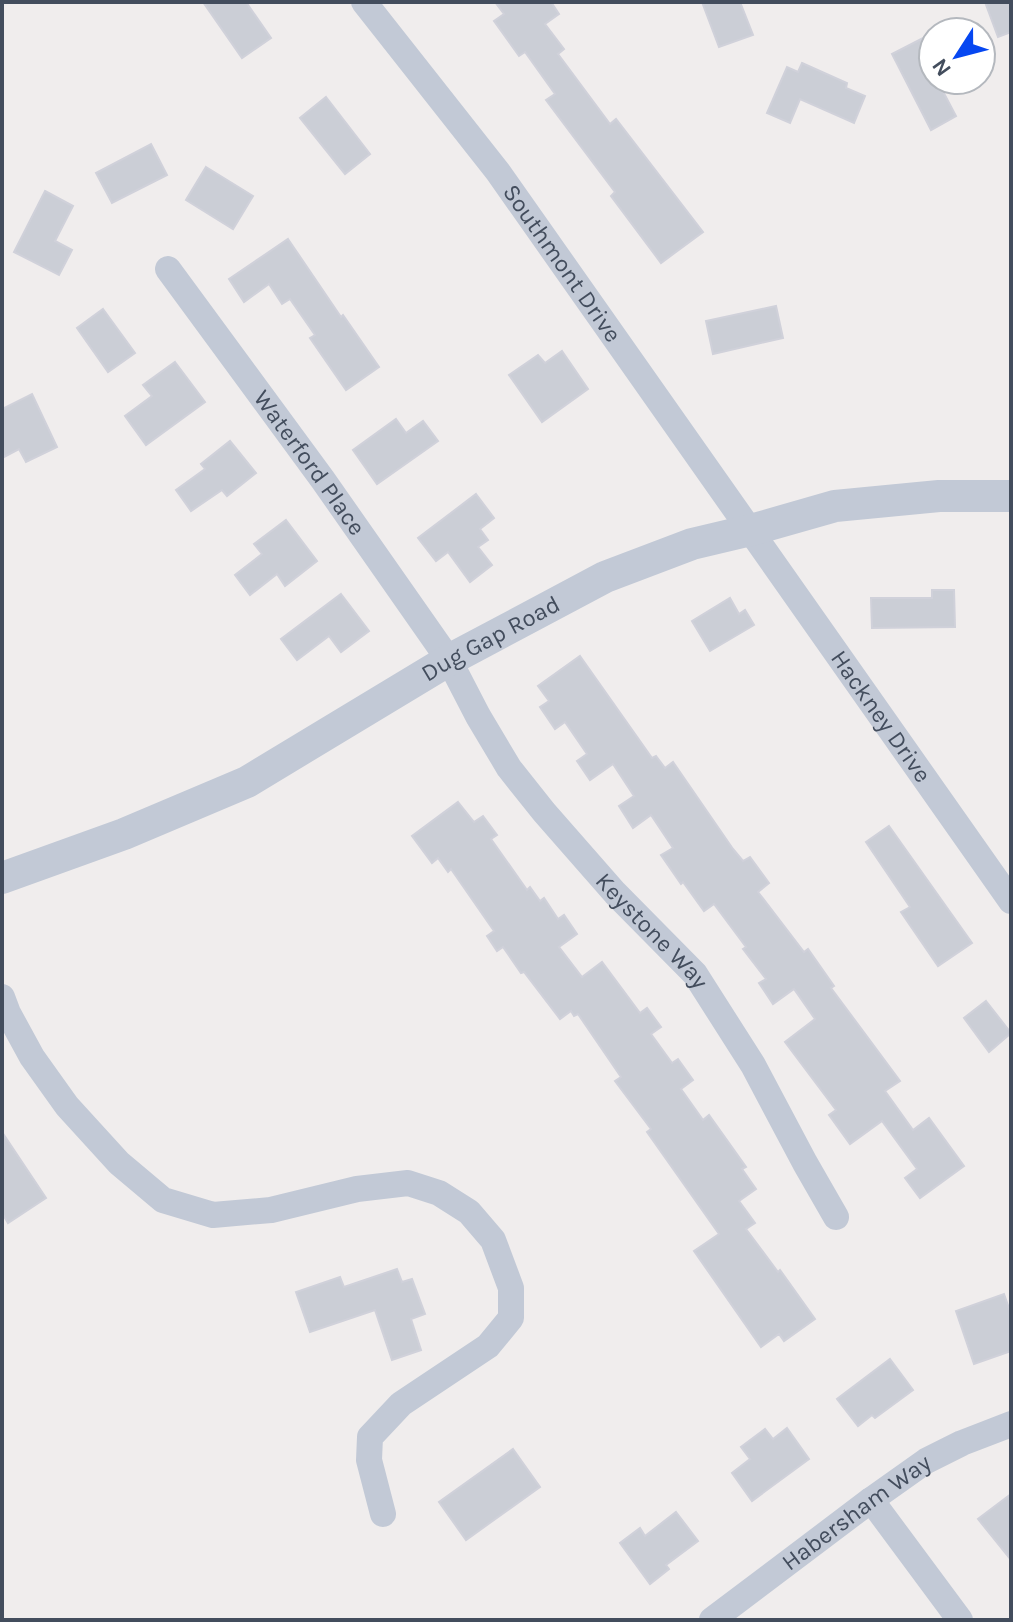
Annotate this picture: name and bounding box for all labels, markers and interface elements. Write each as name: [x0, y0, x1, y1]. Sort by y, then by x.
north arrow: [917, 16, 997, 96]
text: N: [926, 53, 957, 81]
street label: Southmont Drive: [497, 179, 627, 348]
street label: Waterford Place: [248, 385, 371, 541]
street label: Dug Gap Road: [416, 590, 565, 687]
street label: Hackney Drive: [825, 645, 937, 788]
street label: Keystone Way: [590, 867, 715, 994]
street label: Habersham Way: [776, 1448, 936, 1576]

